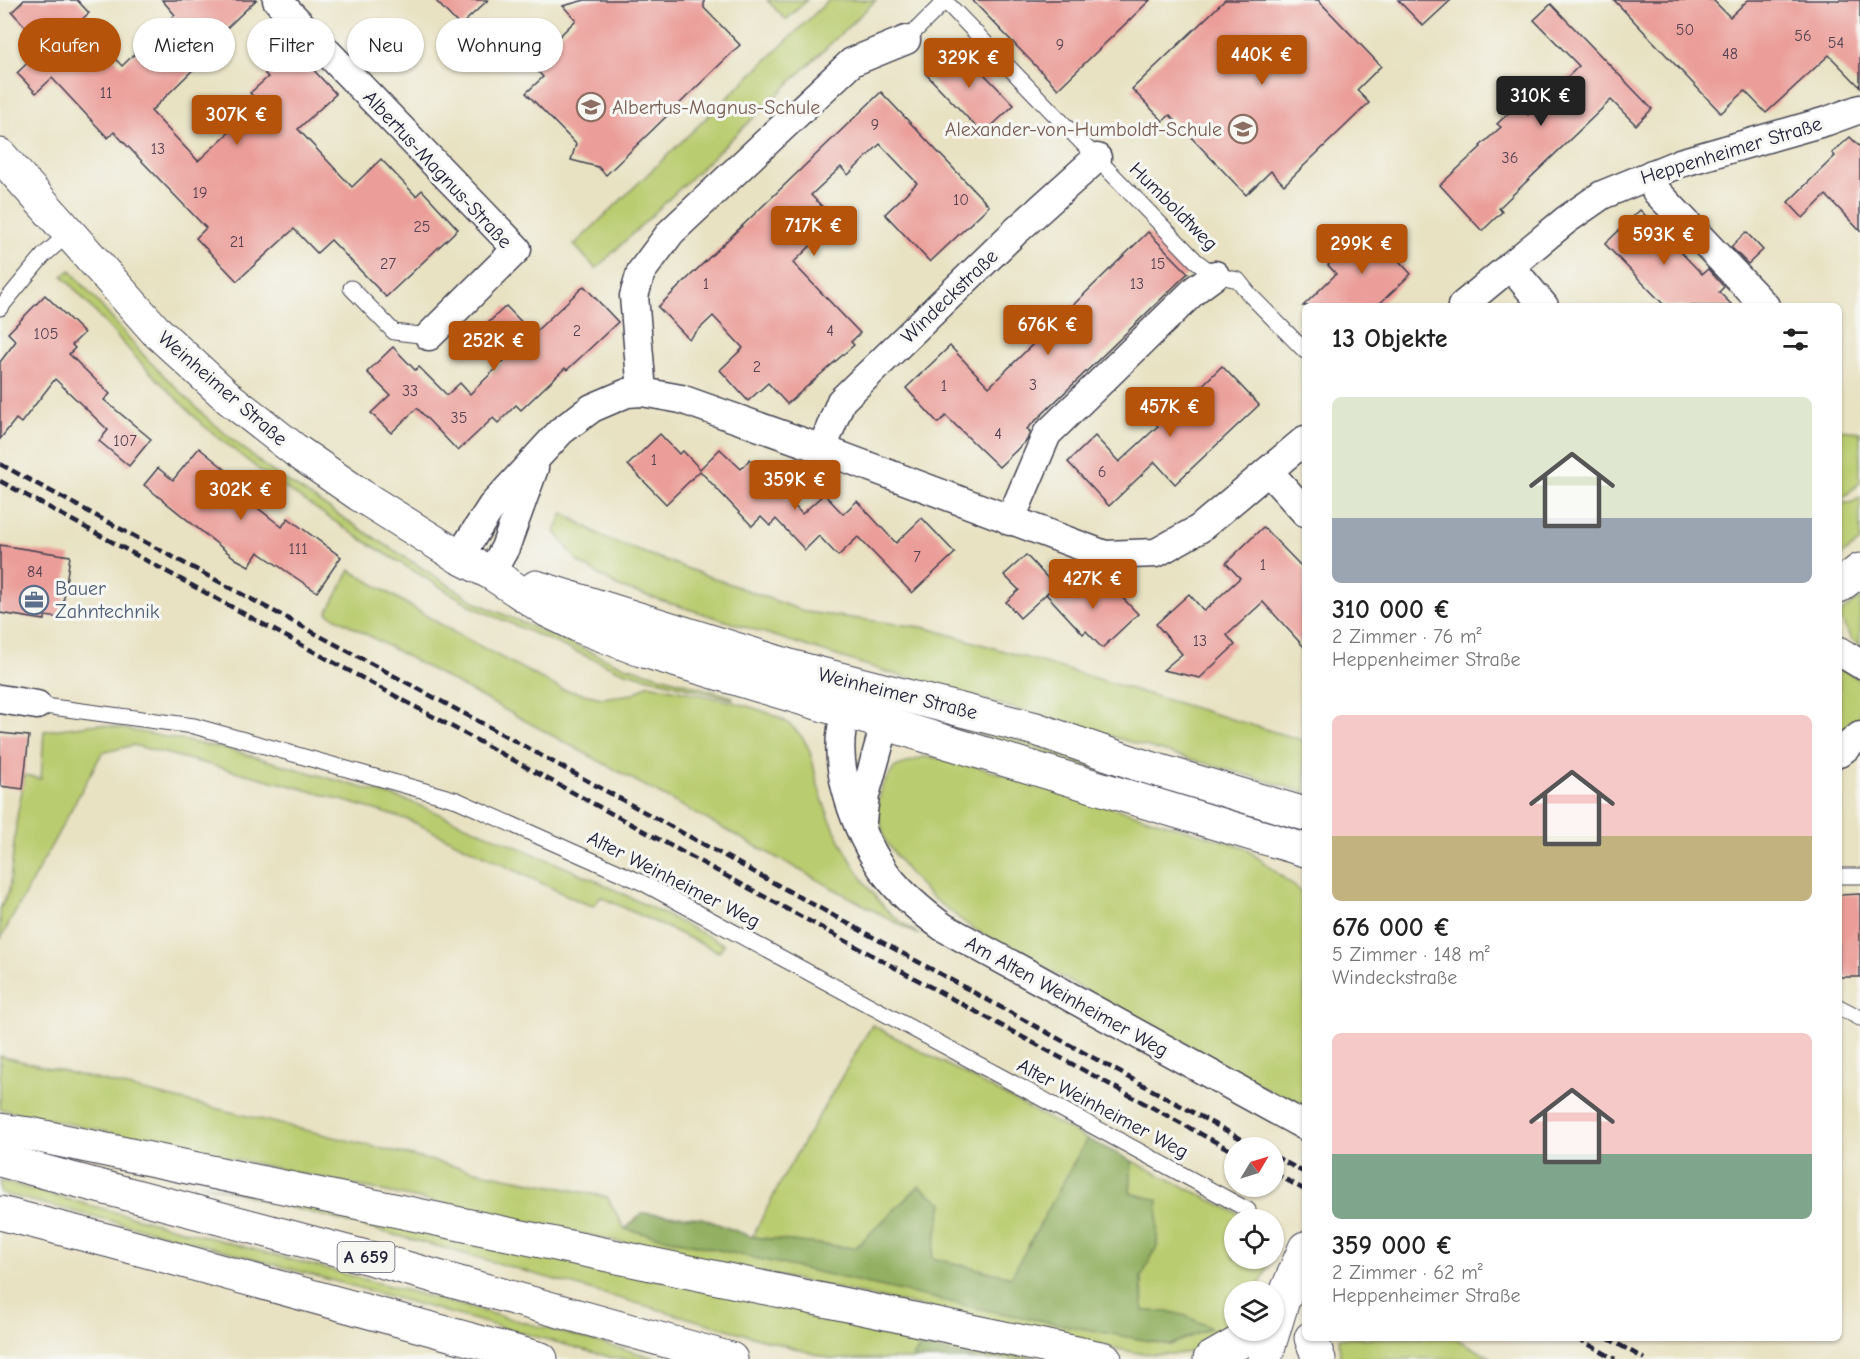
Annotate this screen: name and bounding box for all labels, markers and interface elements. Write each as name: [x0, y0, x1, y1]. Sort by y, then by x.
chip: Kaufen: [18, 18, 121, 72]
chip: Mieten: [133, 18, 235, 72]
chip: Filter: [247, 18, 335, 72]
chip: Neu: [347, 18, 424, 72]
chip: Wohnung: [436, 18, 563, 72]
house number: 50: [1676, 21, 1694, 39]
house number: 56: [1794, 27, 1812, 45]
house number: 54: [1828, 34, 1844, 52]
pin: 440K €: [1213, 35, 1311, 86]
house number: 9: [1056, 36, 1064, 54]
pin: 329K €: [920, 38, 1018, 89]
text: 440K €: [1231, 43, 1293, 66]
house number: 48: [1722, 45, 1738, 63]
text: 329K €: [938, 46, 1000, 69]
pin: 310K €: [1492, 76, 1590, 127]
house number: 11: [100, 84, 112, 102]
text: 310K €: [1510, 84, 1572, 107]
street label: Albertus-Magnus-Straße: [358, 86, 517, 253]
school or university icon: Albertus-Magnus-Schule: [575, 91, 607, 123]
pin: 307K €: [188, 95, 286, 146]
place label: Albertus-Magnus-Schule: [612, 96, 820, 119]
text: 307K €: [206, 103, 268, 126]
street label: Heppenheimer Straße: [1638, 112, 1825, 189]
school or university icon: Alexander-von-Humboldt-Schule: [1227, 113, 1259, 145]
house number: 9: [871, 116, 879, 134]
place label: Alexander-von-Humboldt-Schule: [945, 118, 1222, 141]
house number: 13: [151, 140, 165, 158]
house number: 36: [1502, 149, 1518, 167]
street label: Humboldtweg: [1125, 157, 1223, 255]
house number: 19: [193, 184, 207, 202]
house number: 10: [953, 191, 969, 209]
pin: 717K €: [765, 206, 863, 257]
text: 717K €: [785, 214, 843, 237]
pin: 593K €: [1615, 215, 1713, 266]
house number: 25: [413, 218, 431, 236]
text: 593K €: [1632, 223, 1696, 246]
pin: 299K €: [1313, 224, 1411, 275]
text: 299K €: [1330, 232, 1394, 255]
house number: 21: [230, 233, 244, 251]
street label: Windeckstraße: [896, 245, 1002, 348]
house number: 27: [380, 255, 396, 273]
house number: 15: [1150, 255, 1166, 273]
house number: 1: [703, 275, 709, 293]
house number: 13: [1130, 275, 1144, 293]
pin: 676K €: [999, 305, 1097, 356]
text: 676K €: [1017, 313, 1079, 336]
pin: 252K €: [445, 321, 543, 372]
house number: 2: [573, 322, 581, 340]
house number: 4: [826, 322, 834, 340]
icon: filters: [1779, 323, 1812, 356]
text: 13 Objekte: [1332, 324, 1447, 354]
house number: 105: [34, 325, 58, 343]
street label: Weinheimer Straße: [154, 326, 292, 451]
text: 252K €: [463, 329, 525, 352]
house number: 2: [753, 358, 761, 376]
house number: 3: [1029, 376, 1037, 394]
house number: 1: [941, 377, 947, 395]
house number: 33: [402, 382, 418, 400]
pin: 457K €: [1121, 387, 1219, 438]
text: 457K €: [1139, 395, 1201, 418]
house number: 35: [451, 409, 467, 427]
house number: 4: [994, 425, 1002, 443]
house number: 107: [113, 432, 137, 450]
icon: home: [1518, 436, 1626, 544]
house number: 1: [651, 451, 657, 469]
pin: 359K €: [746, 460, 844, 511]
house number: 6: [1098, 463, 1106, 481]
text: 359K €: [763, 468, 827, 491]
pin: 302K €: [192, 470, 290, 521]
text: 302K €: [209, 478, 273, 501]
house number: 111: [288, 540, 308, 558]
house number: 7: [913, 548, 921, 566]
house number: 1: [1260, 556, 1266, 574]
pin: 427K €: [1044, 559, 1142, 610]
house number: 84: [27, 563, 43, 581]
text: 427K €: [1063, 567, 1123, 590]
place label: Bauer Zahntechnik: [55, 577, 160, 623]
office icon: Bauer Zahntechnik: [18, 584, 50, 616]
text: 310 000 €: [1332, 595, 1451, 625]
text: 2 Zimmer · 76 m²: [1332, 625, 1482, 648]
house number: 13: [1193, 632, 1207, 650]
text: Heppenheimer Straße: [1332, 648, 1520, 671]
street label: Weinheimer Straße: [816, 663, 980, 724]
icon: home: [1518, 754, 1626, 862]
street label: Alter Weinheimer Weg: [584, 826, 764, 933]
text: 676 000 €: [1332, 913, 1451, 943]
street label: Am Alten Weinheimer Weg: [961, 931, 1172, 1062]
text: 5 Zimmer · 148 m²: [1332, 943, 1490, 966]
text: Windeckstraße: [1332, 966, 1457, 989]
street label: Alter Weinheimer Weg: [1013, 1054, 1192, 1163]
icon: home: [1518, 1072, 1626, 1180]
north arrow: [1224, 1137, 1284, 1197]
map controls: [1224, 1137, 1284, 1341]
button: locate: [1224, 1209, 1284, 1269]
text: 359 000 €: [1332, 1231, 1453, 1261]
road number: A 659: [338, 1242, 394, 1272]
text: 2 Zimmer · 62 m²: [1332, 1261, 1483, 1284]
button: layers: [1224, 1281, 1284, 1341]
text: Heppenheimer Straße: [1332, 1284, 1520, 1307]

